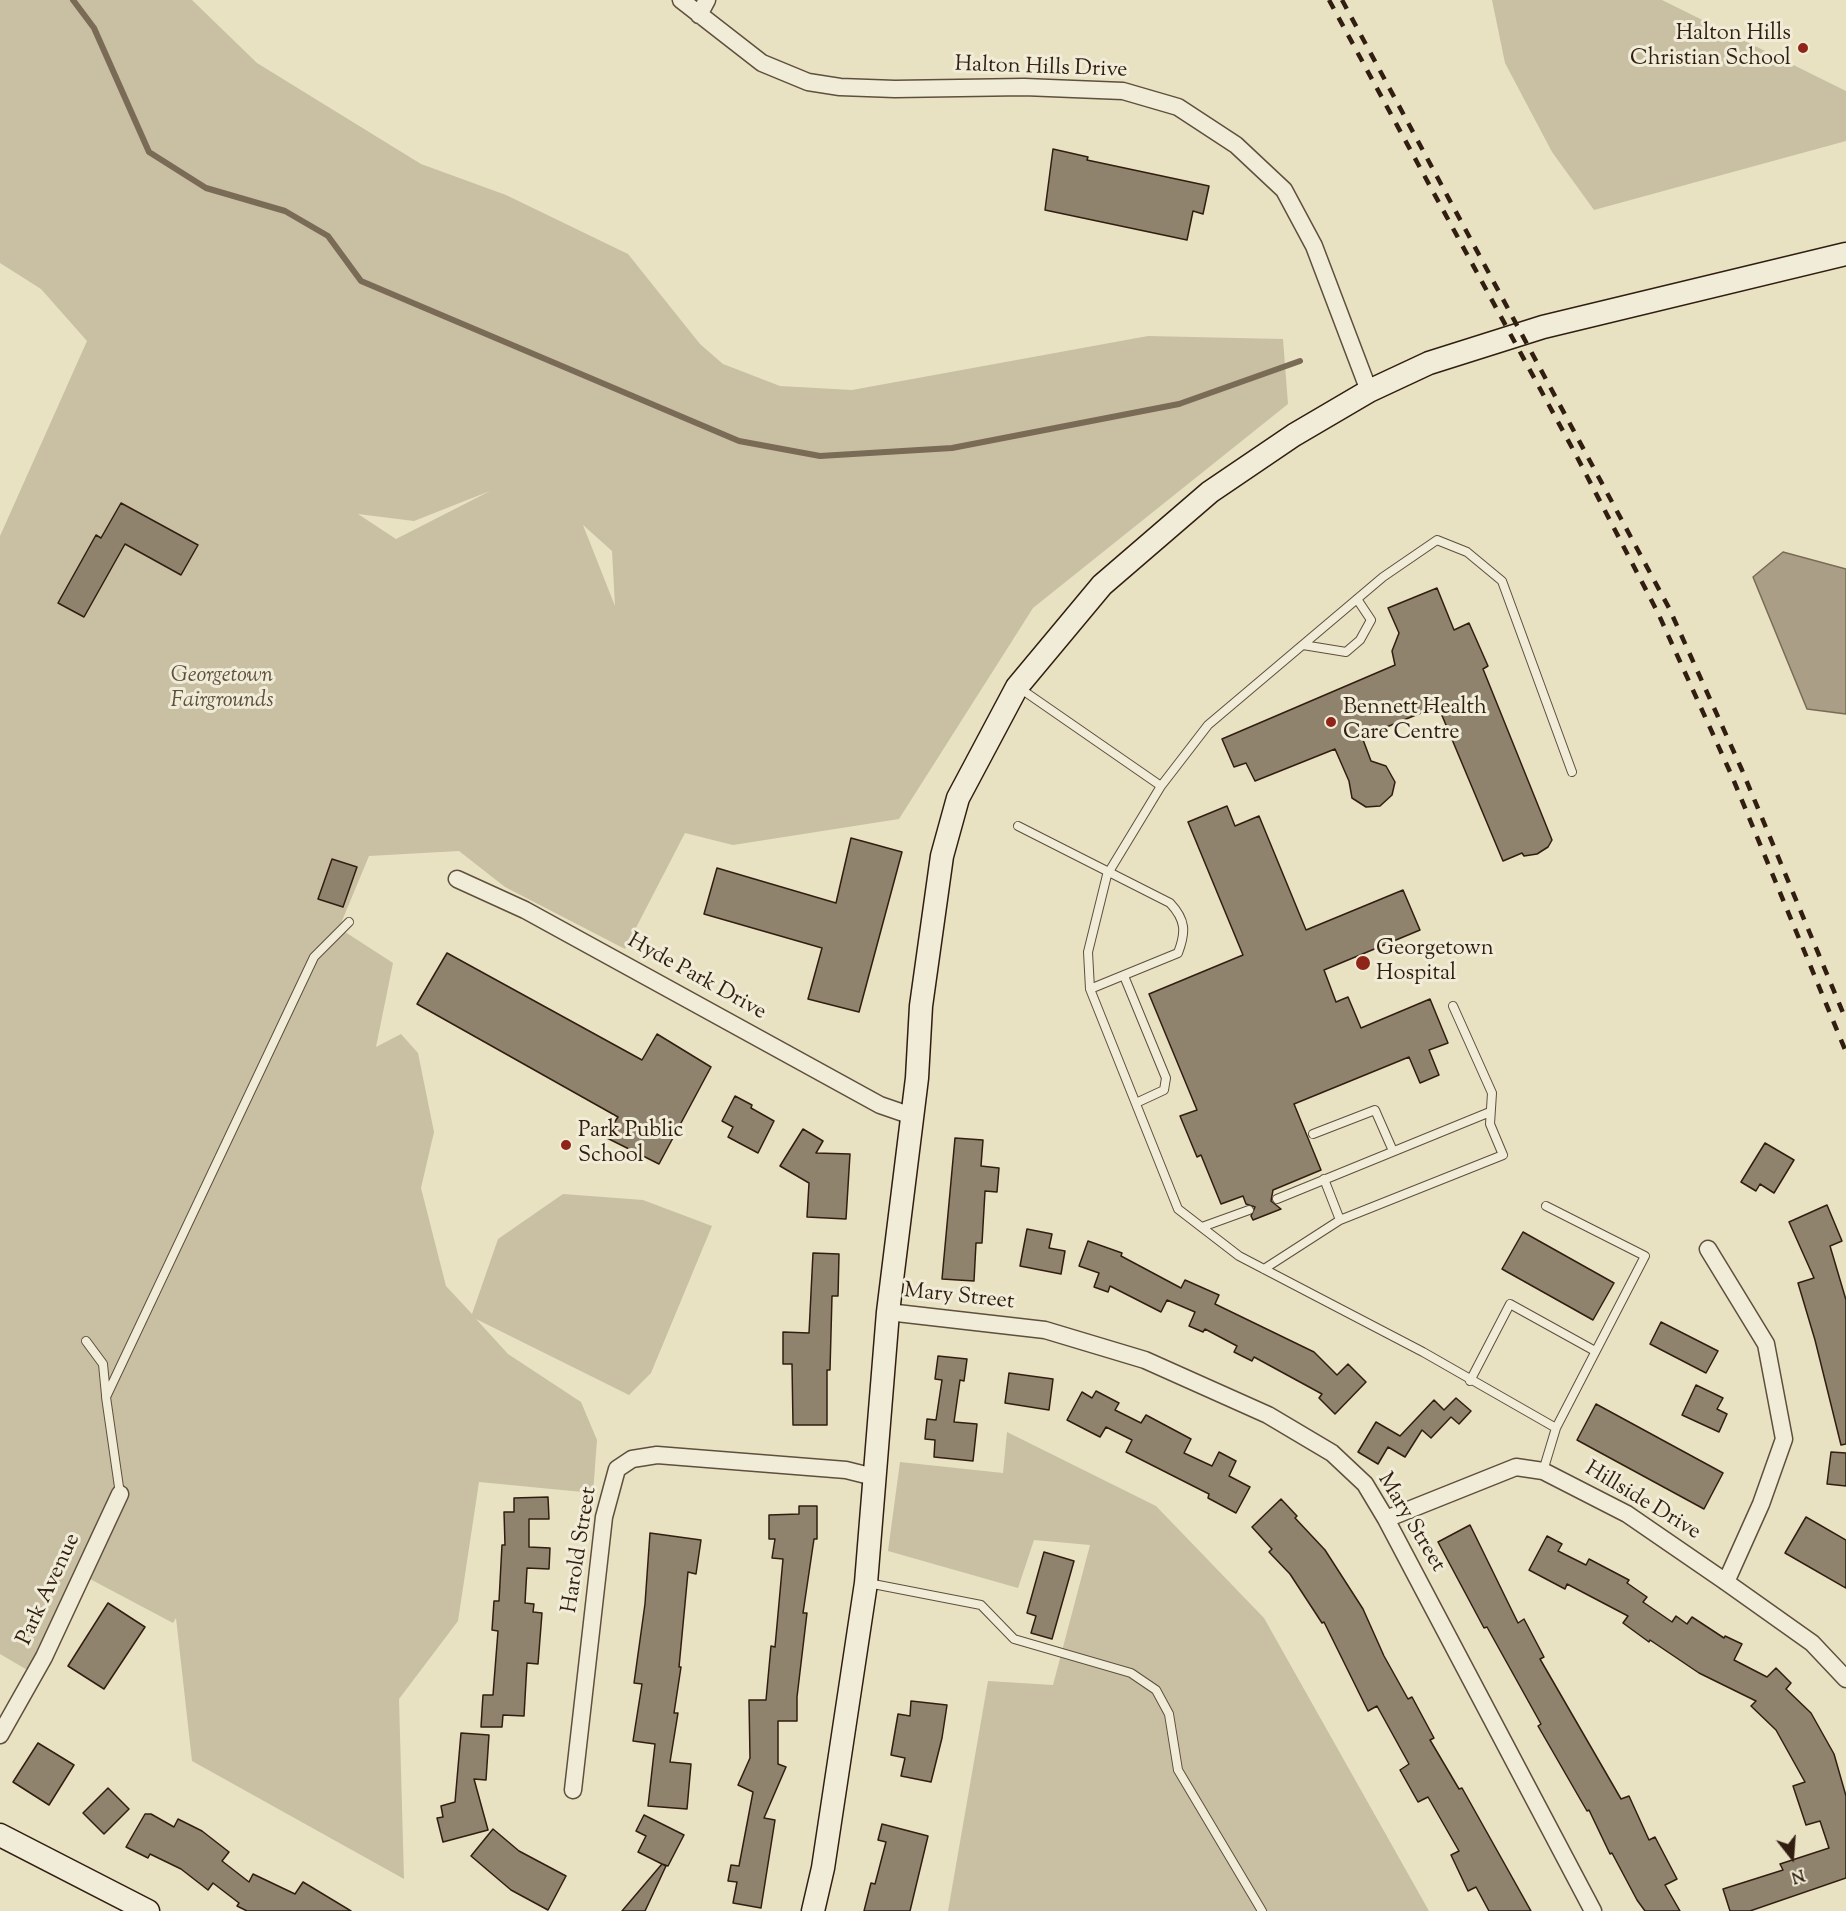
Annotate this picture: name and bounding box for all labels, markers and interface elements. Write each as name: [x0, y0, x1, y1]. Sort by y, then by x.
place label: Halton Hills Christian School: [1630, 22, 1791, 74]
marker: Halton Hills Christian School: [1796, 41, 1810, 55]
street label: Halton Hills Drive: [954, 53, 1128, 85]
park label: Georgetown Fairgrounds: [170, 664, 274, 716]
place label: Bennett Health Care Centre: [1343, 696, 1487, 748]
marker: Bennett Health Care Centre: [1324, 715, 1338, 729]
street label: Hyde Park Drive: [622, 929, 770, 1027]
place label: Georgetown Hospital: [1376, 937, 1494, 988]
marker: Georgetown Hospital: [1354, 954, 1372, 972]
place label: Park Public School: [578, 1119, 683, 1170]
marker: Park Public School: [559, 1138, 573, 1152]
street label: Mary Street: [903, 1279, 1015, 1317]
street label: Hillside Drive: [1579, 1457, 1705, 1547]
street label: Mary Street: [1370, 1469, 1450, 1577]
street label: Harold Street: [558, 1485, 604, 1615]
street label: Park Avenue: [13, 1530, 87, 1650]
north arrow: [1762, 1827, 1822, 1887]
text: N: [1788, 1862, 1807, 1888]

